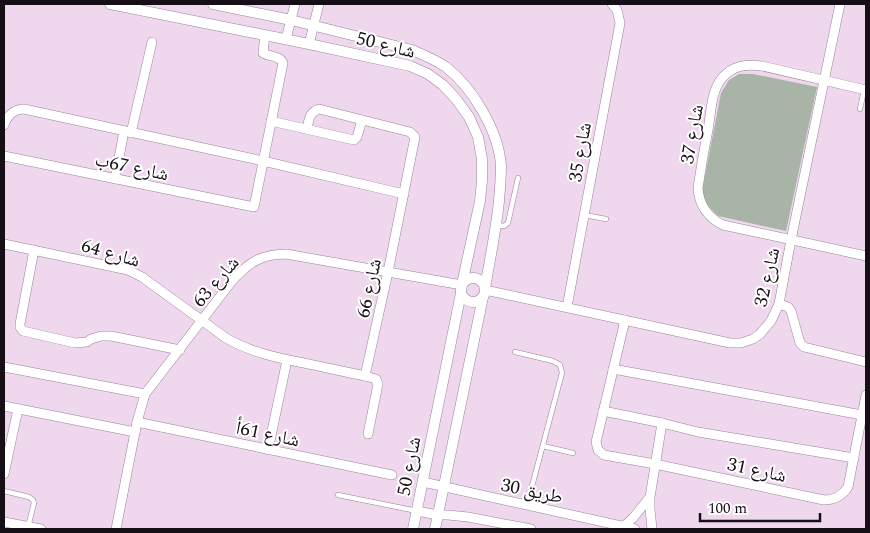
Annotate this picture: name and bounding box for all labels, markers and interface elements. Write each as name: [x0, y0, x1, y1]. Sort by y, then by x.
street label: شارع 50: [353, 24, 418, 67]
street label: شارع 37: [673, 102, 712, 166]
street label: شارع 35: [561, 120, 600, 184]
street label: شارع 67ب: [92, 146, 171, 189]
street label: شارع 64: [78, 231, 143, 276]
street label: شارع 32: [747, 245, 788, 310]
street label: شارع 63: [186, 250, 247, 314]
street label: شارع 66: [349, 256, 390, 321]
street label: شارع 61أ: [233, 414, 302, 455]
street label: شارع 50: [390, 434, 429, 498]
street label: شارع 31: [724, 450, 789, 491]
street label: طريق 30: [498, 471, 565, 512]
scale bar: [700, 490, 820, 522]
text: 100 m: [708, 497, 747, 520]

